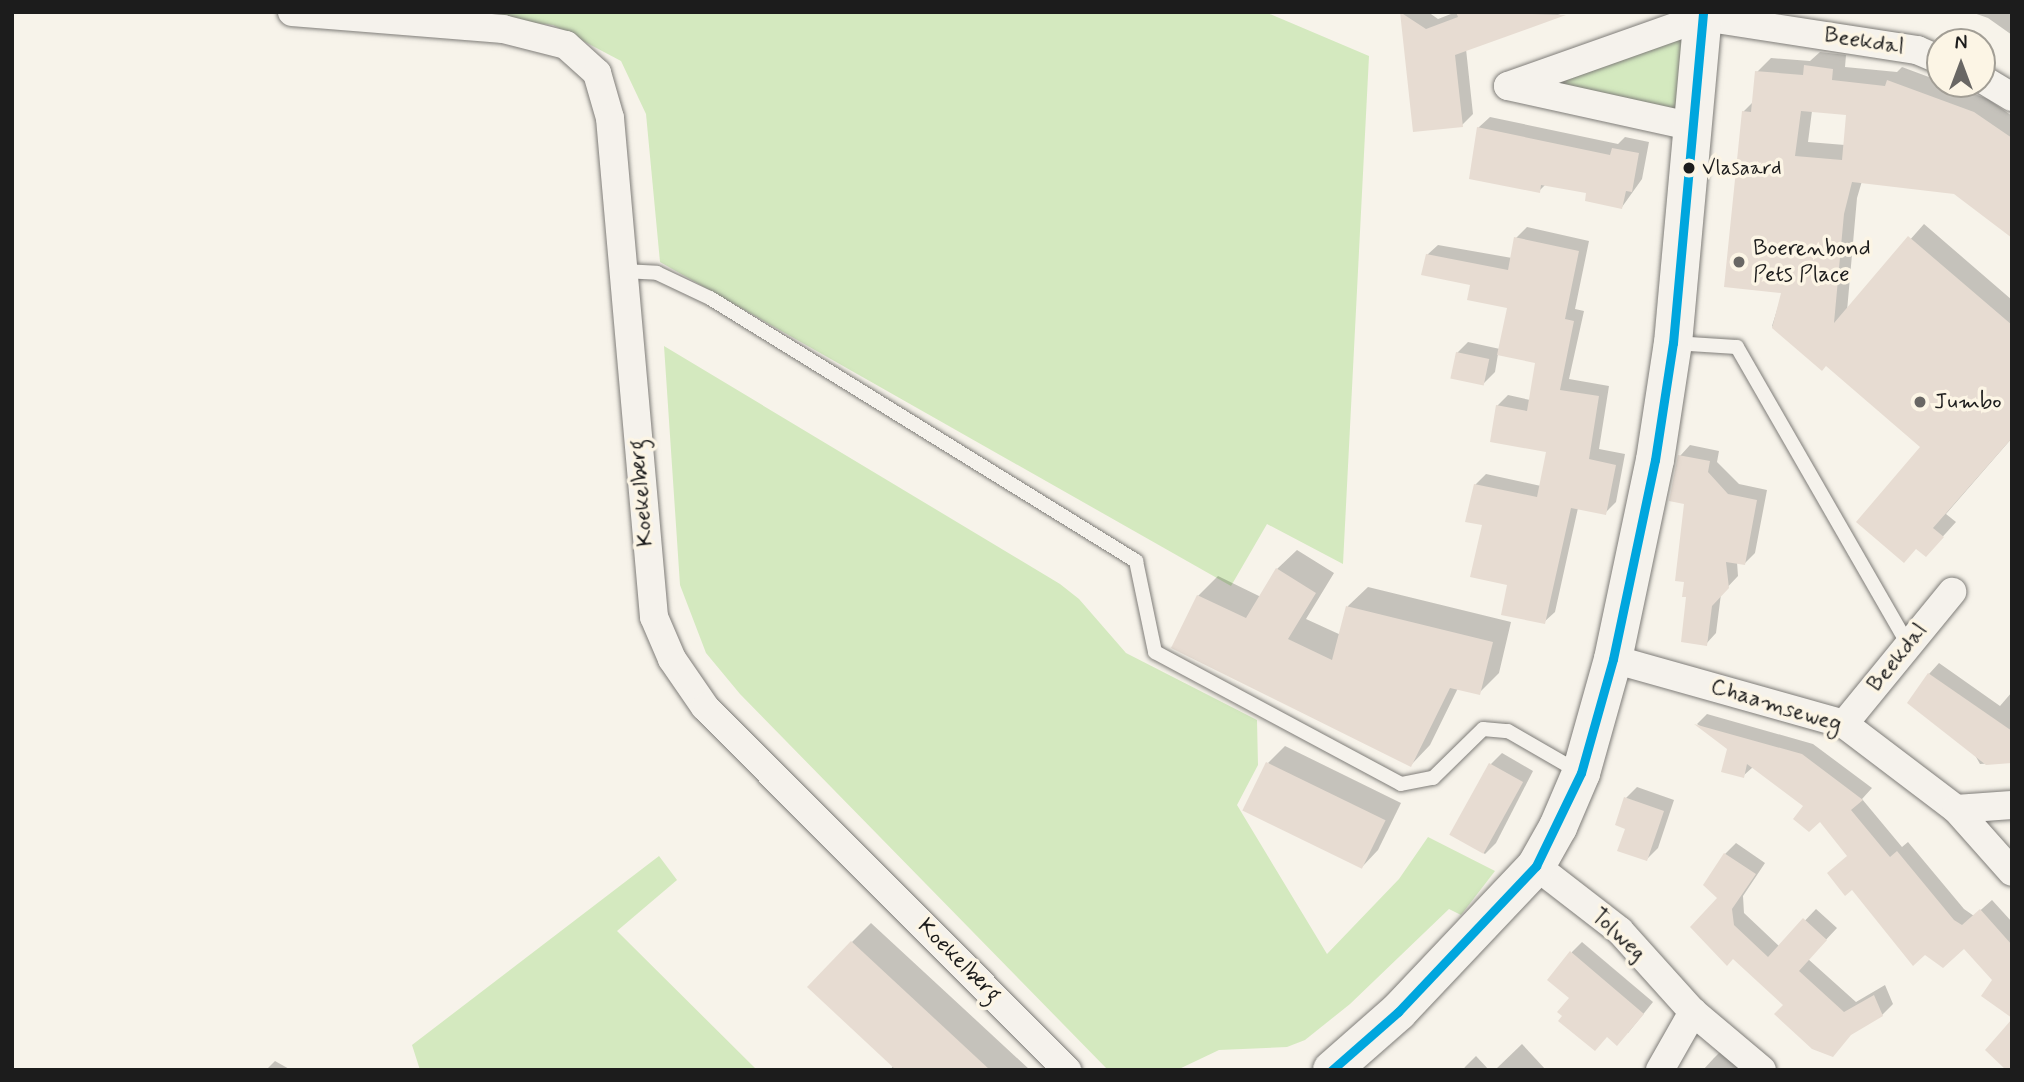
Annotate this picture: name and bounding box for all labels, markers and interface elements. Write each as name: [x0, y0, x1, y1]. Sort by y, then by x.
street label: Beekdal: [1822, 22, 1906, 62]
north arrow: [1926, 28, 1996, 98]
text: N: [1955, 31, 1967, 56]
place label: Vlasaard: [1702, 155, 1782, 181]
marker: Vlasaard: [1682, 161, 1696, 175]
place label: Boerenbond Pets Place: [1753, 235, 1871, 289]
marker: Boerenbond Pets Place: [1731, 254, 1747, 270]
place label: Jumbo: [1934, 388, 2002, 416]
marker: Jumbo: [1912, 394, 1928, 410]
street label: Koekelberg: [624, 438, 660, 548]
street label: Beekdal: [1862, 618, 1934, 698]
street label: Chaamseweg: [1707, 673, 1845, 739]
street label: Tolweg: [1585, 903, 1651, 967]
street label: Koekelberg: [911, 913, 1007, 1009]

